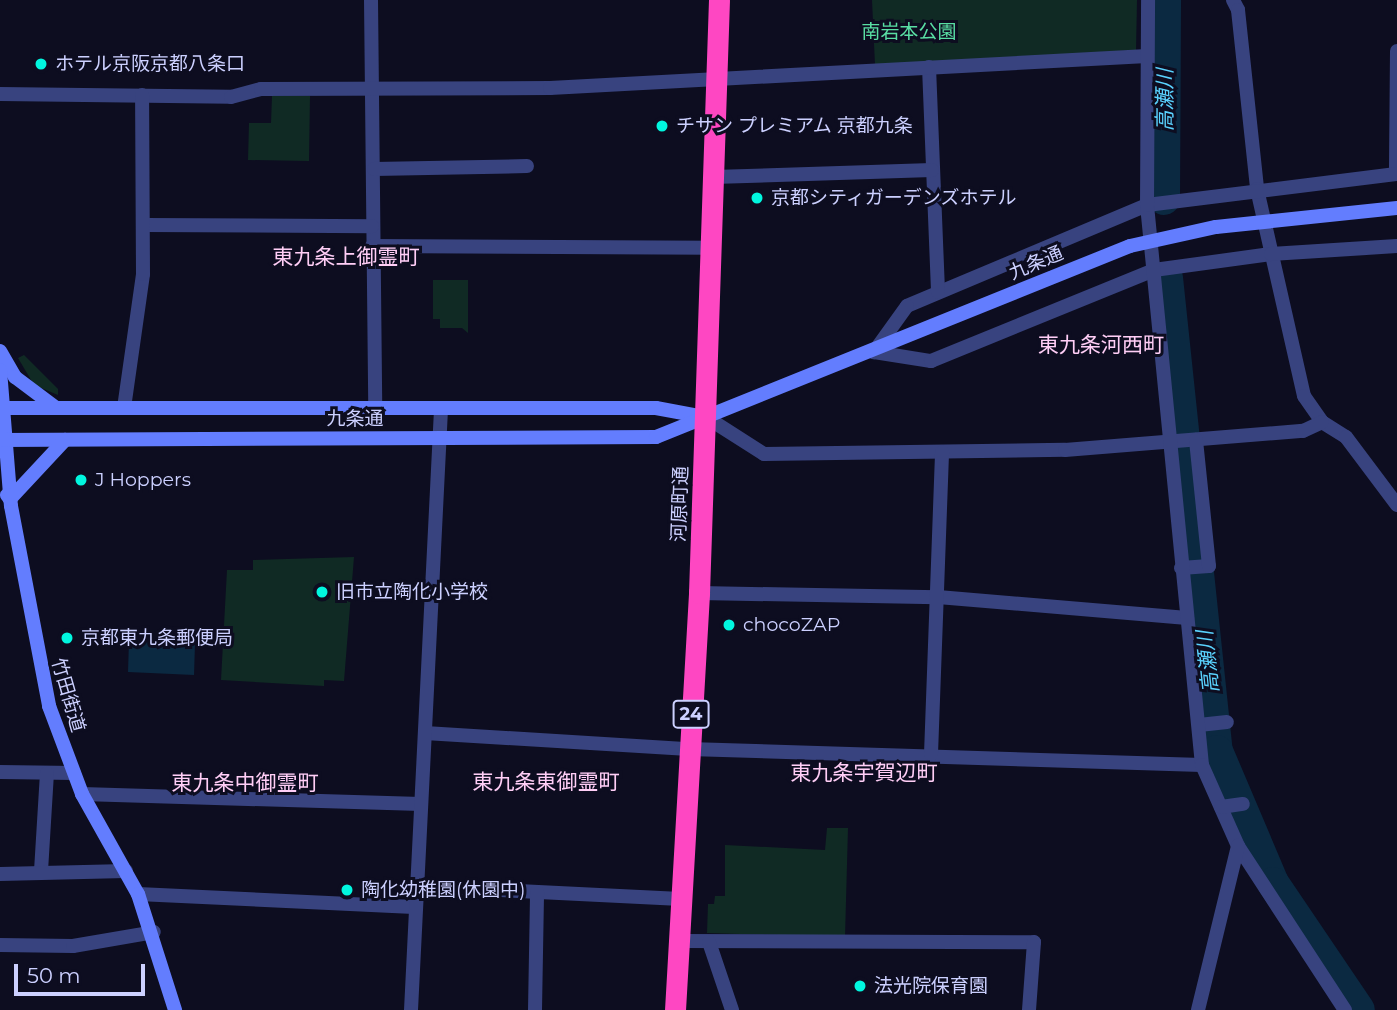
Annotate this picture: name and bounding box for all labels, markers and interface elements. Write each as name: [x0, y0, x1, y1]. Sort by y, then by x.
park label: 南岩本公園: [862, 21, 956, 43]
place label: ホテル京阪京都八条口: [55, 53, 245, 75]
marker: ホテル京阪京都八条口: [33, 56, 49, 72]
water label: 高瀬川: [1152, 69, 1178, 131]
place label: チサン プレミアム 京都九条: [676, 115, 914, 137]
marker: チサン プレミアム 京都九条: [654, 118, 670, 134]
place label: 京都シティガーデンズホテル: [771, 187, 1018, 209]
marker: 京都シティガーデンズホテル: [749, 190, 765, 206]
street label: 九条通: [1005, 241, 1067, 285]
district label: 東九条上御霊町: [273, 244, 419, 270]
district label: 東九条河西町: [1038, 332, 1164, 358]
street label: 九条通: [327, 408, 383, 430]
street label: 河原町通: [667, 466, 693, 542]
place label: J Hoppers: [95, 469, 191, 491]
marker: J Hoppers: [73, 472, 89, 488]
place label: 旧市立陶化小学校: [336, 581, 488, 603]
marker: 旧市立陶化小学校: [314, 584, 330, 600]
place label: chocoZAP: [743, 614, 840, 636]
marker: chocoZAP: [721, 617, 737, 633]
place label: 京都東九条郵便局: [81, 627, 233, 649]
water label: 高瀬川: [1192, 629, 1224, 695]
marker: 京都東九条郵便局: [59, 630, 75, 646]
street label: 竹田街道: [47, 655, 89, 735]
road number: 24: [672, 700, 710, 728]
district label: 東九条宇賀辺町: [791, 760, 937, 786]
district label: 東九条東御霊町: [473, 769, 619, 795]
district label: 東九条中御霊町: [172, 770, 318, 796]
place label: 陶化幼稚園(休園中): [361, 879, 526, 901]
marker: 陶化幼稚園(休園中): [339, 882, 355, 898]
scale bar: [18, 950, 149, 994]
text: 50 m: [27, 963, 81, 988]
place label: 法光院保育園: [874, 975, 988, 997]
marker: 法光院保育園: [852, 978, 868, 994]

